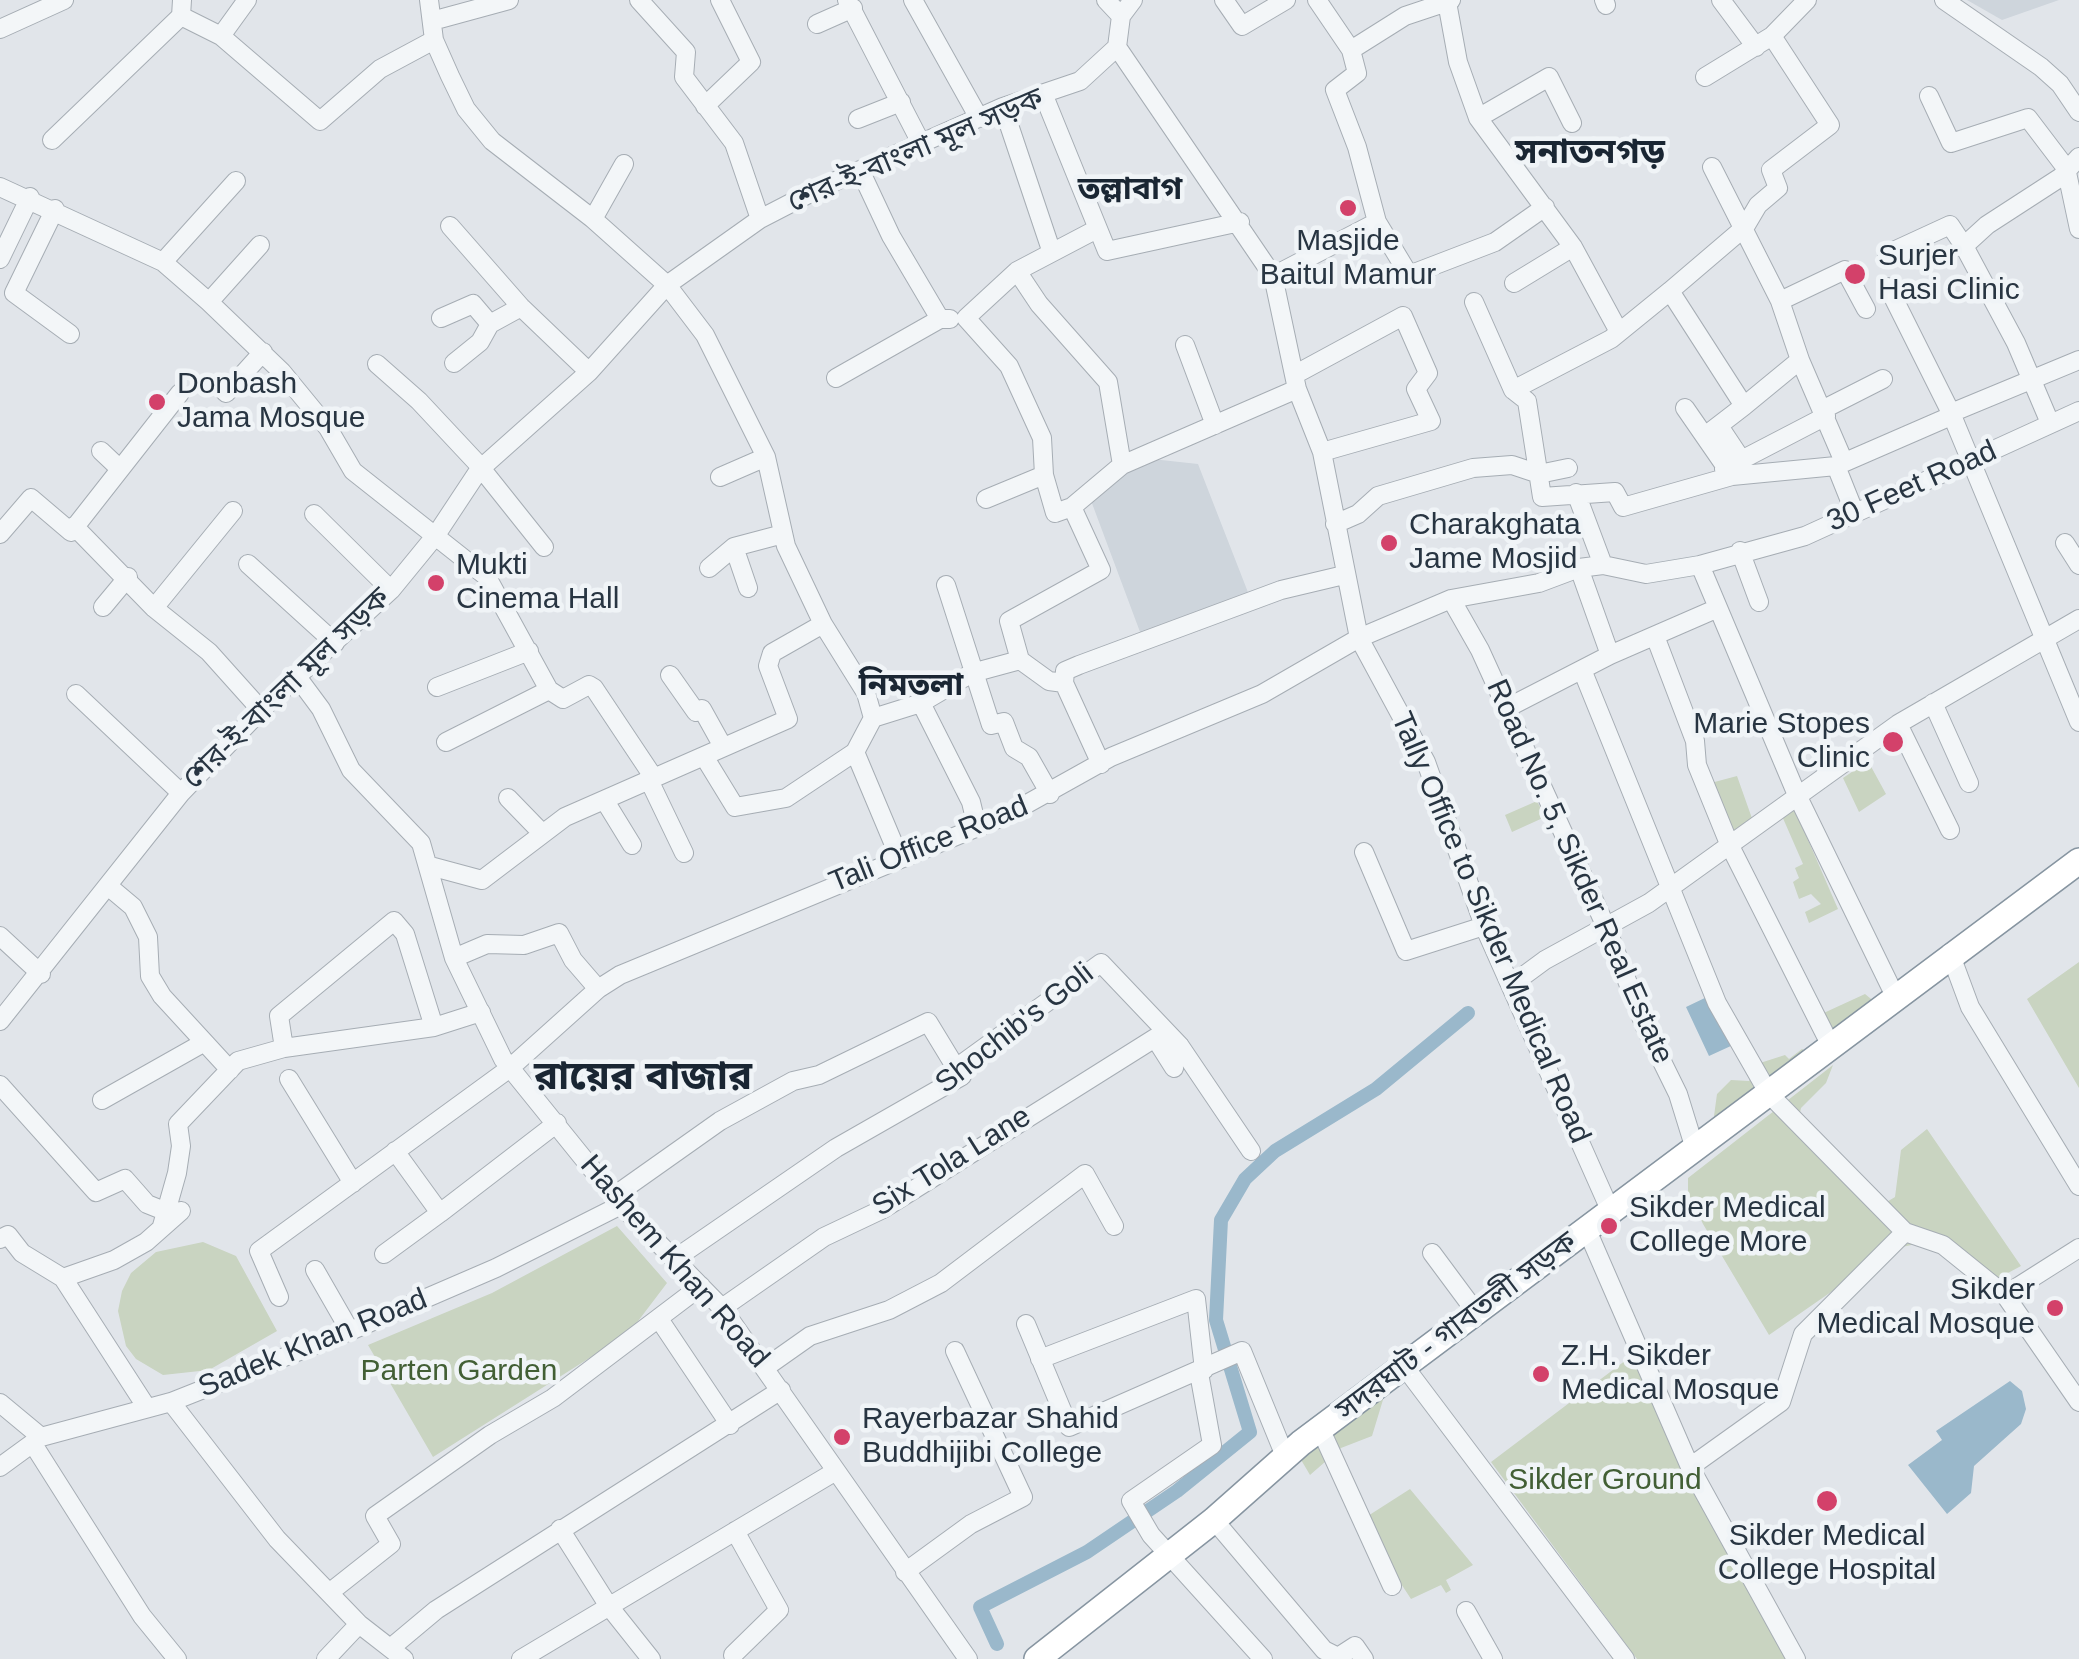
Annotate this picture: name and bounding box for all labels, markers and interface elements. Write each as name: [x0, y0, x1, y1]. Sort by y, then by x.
street label: শের-ই-বাংলা মূল সড়ক: [783, 81, 1049, 221]
district label: সনাতনগড়: [1515, 132, 1665, 174]
district label: তল্লাবাগ: [1078, 171, 1182, 209]
marker: Masjide Baitul Mamur: [1337, 197, 1359, 219]
place label: Masjide Baitul Mamur: [1260, 224, 1436, 294]
place label: Surjer Hasi Clinic: [1878, 239, 2020, 310]
marker: Surjer Hasi Clinic: [1842, 261, 1868, 287]
place label: Donbash Jama Mosque: [177, 367, 365, 438]
marker: Donbash Jama Mosque: [146, 391, 168, 413]
street label: 30 Feet Road: [1822, 434, 2002, 540]
place label: Charakghata Jame Mosjid: [1409, 508, 1581, 578]
marker: Charakghata Jame Mosjid: [1378, 532, 1400, 554]
place label: Mukti Cinema Hall: [456, 548, 619, 618]
marker: Mukti Cinema Hall: [425, 572, 447, 594]
street label: শের-ই-বাংলা মূল সড়ক: [176, 581, 398, 797]
district label: নিমতলা: [859, 667, 963, 705]
street label: Road No. 5, Sikder Real Estate: [1478, 674, 1680, 1070]
street label: Tally Office to Sikder Medical Road: [1383, 707, 1597, 1149]
place label: Marie Stopes Clinic: [1693, 707, 1870, 778]
marker: Marie Stopes Clinic: [1880, 729, 1906, 755]
street label: Tali Office Road: [824, 789, 1034, 901]
street label: Shochib's Goli: [929, 956, 1101, 1102]
district label: রায়ের বাজার: [534, 1054, 752, 1102]
street label: Six Tola Lane: [866, 1099, 1038, 1225]
street label: Hashem Khan Road: [572, 1148, 776, 1376]
place label: Sikder Medical College More: [1629, 1191, 1826, 1262]
marker: Sikder Medical College More: [1598, 1215, 1620, 1237]
street label: সদরঘাট - গাবতলী সড়ক: [1330, 1225, 1584, 1429]
place label: Sikder Medical Mosque: [1817, 1273, 2035, 1344]
street label: Sadek Khan Road: [193, 1282, 433, 1406]
marker: Sikder Medical Mosque: [2044, 1297, 2066, 1319]
place label: Z.H. Sikder Medical Mosque: [1561, 1339, 1779, 1410]
park label: Parten Garden: [361, 1354, 557, 1390]
marker: Z.H. Sikder Medical Mosque: [1530, 1363, 1552, 1385]
place label: Rayerbazar Shahid Buddhijibi College: [862, 1402, 1119, 1472]
marker: Rayerbazar Shahid Buddhijibi College: [831, 1426, 853, 1448]
park label: Sikder Ground: [1508, 1463, 1702, 1499]
marker: Sikder Medical College Hospital: [1814, 1488, 1840, 1514]
place label: Sikder Medical College Hospital: [1718, 1519, 1936, 1590]

